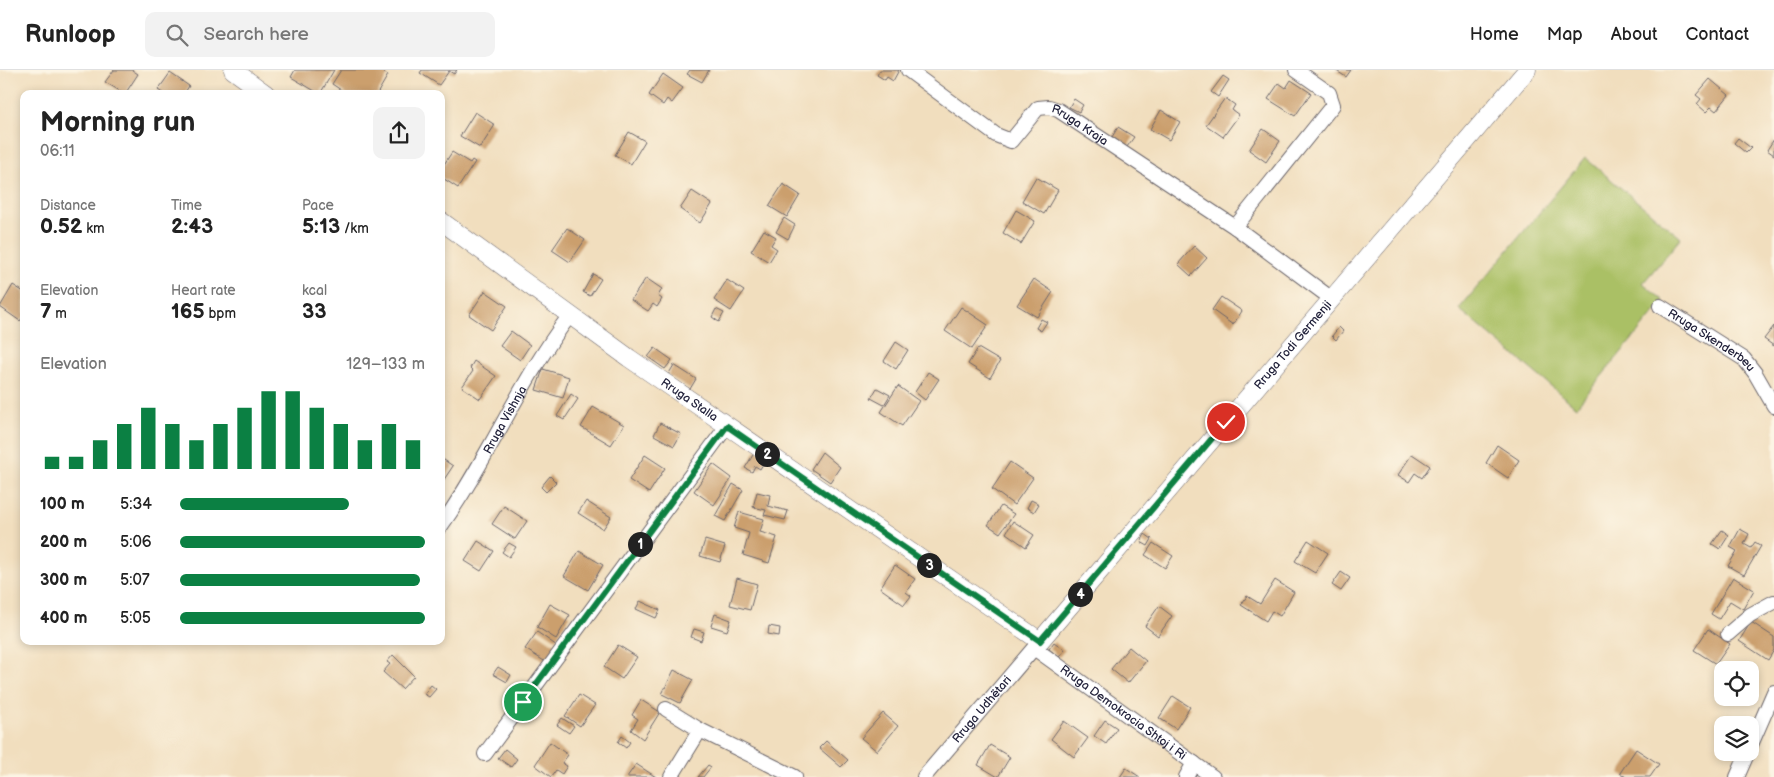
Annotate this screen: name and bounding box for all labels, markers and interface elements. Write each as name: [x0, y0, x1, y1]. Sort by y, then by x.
search box: [145, 12, 495, 57]
text: Runloop: [25, 20, 115, 49]
icon: search: [163, 21, 191, 49]
text: Search here: [203, 23, 309, 46]
text: Home: [1470, 24, 1519, 45]
text: Map: [1547, 24, 1583, 45]
text: About: [1611, 24, 1658, 45]
text: Contact: [1686, 24, 1749, 45]
street label: Rruga Kraja: [1050, 101, 1111, 149]
text: Morning run: [40, 106, 195, 139]
button: share: [373, 107, 425, 159]
text: 06:11: [40, 142, 75, 161]
text: Distance: [40, 197, 96, 214]
text: Time: [171, 197, 202, 214]
text: Pace: [302, 197, 334, 214]
text: 0.52: [40, 214, 82, 239]
text: 2:43: [171, 214, 213, 239]
text: 5:13: [302, 214, 340, 239]
text: km: [82, 220, 105, 237]
text: /km: [340, 220, 369, 237]
text: Elevation: [40, 282, 98, 299]
text: Heart rate: [171, 282, 236, 299]
text: kcal: [302, 282, 327, 299]
street label: Rruga Todi Germenji: [1251, 297, 1335, 393]
text: 7: [40, 299, 52, 324]
text: 165: [171, 299, 205, 324]
text: 33: [302, 299, 327, 324]
text: m: [52, 305, 67, 322]
text: bpm: [205, 305, 236, 322]
street label: Rruga Skenderbeu: [1665, 306, 1758, 375]
text: Elevation: [40, 355, 107, 374]
text: 129–133 m: [346, 355, 425, 374]
street label: Rruga Stalla: [658, 375, 721, 425]
street label: Rruga Vishnja: [480, 383, 530, 457]
pin: [1205, 401, 1247, 443]
icon: check: [1212, 408, 1240, 436]
pin: 2: [754, 442, 780, 466]
text: 2: [763, 446, 772, 463]
text: 100 m: [40, 495, 85, 514]
text: 5:34: [120, 495, 152, 514]
pin: 1: [628, 532, 652, 556]
text: 200 m: [40, 533, 87, 552]
text: 5:06: [120, 533, 152, 552]
text: 1: [638, 536, 643, 553]
pin: 3: [916, 552, 942, 578]
text: 3: [925, 557, 934, 574]
text: 300 m: [40, 571, 87, 590]
text: 5:07: [120, 571, 150, 590]
pin: 4: [1068, 582, 1092, 606]
text: 4: [1076, 586, 1085, 603]
text: 400 m: [40, 609, 87, 628]
text: 5:05: [120, 609, 151, 628]
map controls: [1714, 661, 1759, 761]
button: locate: [1714, 661, 1759, 706]
street label: Rruga Demokracia Shtoj i Ri: [1057, 662, 1189, 763]
street label: Rruga Udhëtari: [949, 673, 1015, 746]
pin: [502, 681, 544, 723]
icon: arrive: [509, 688, 537, 716]
button: layers: [1714, 716, 1759, 761]

